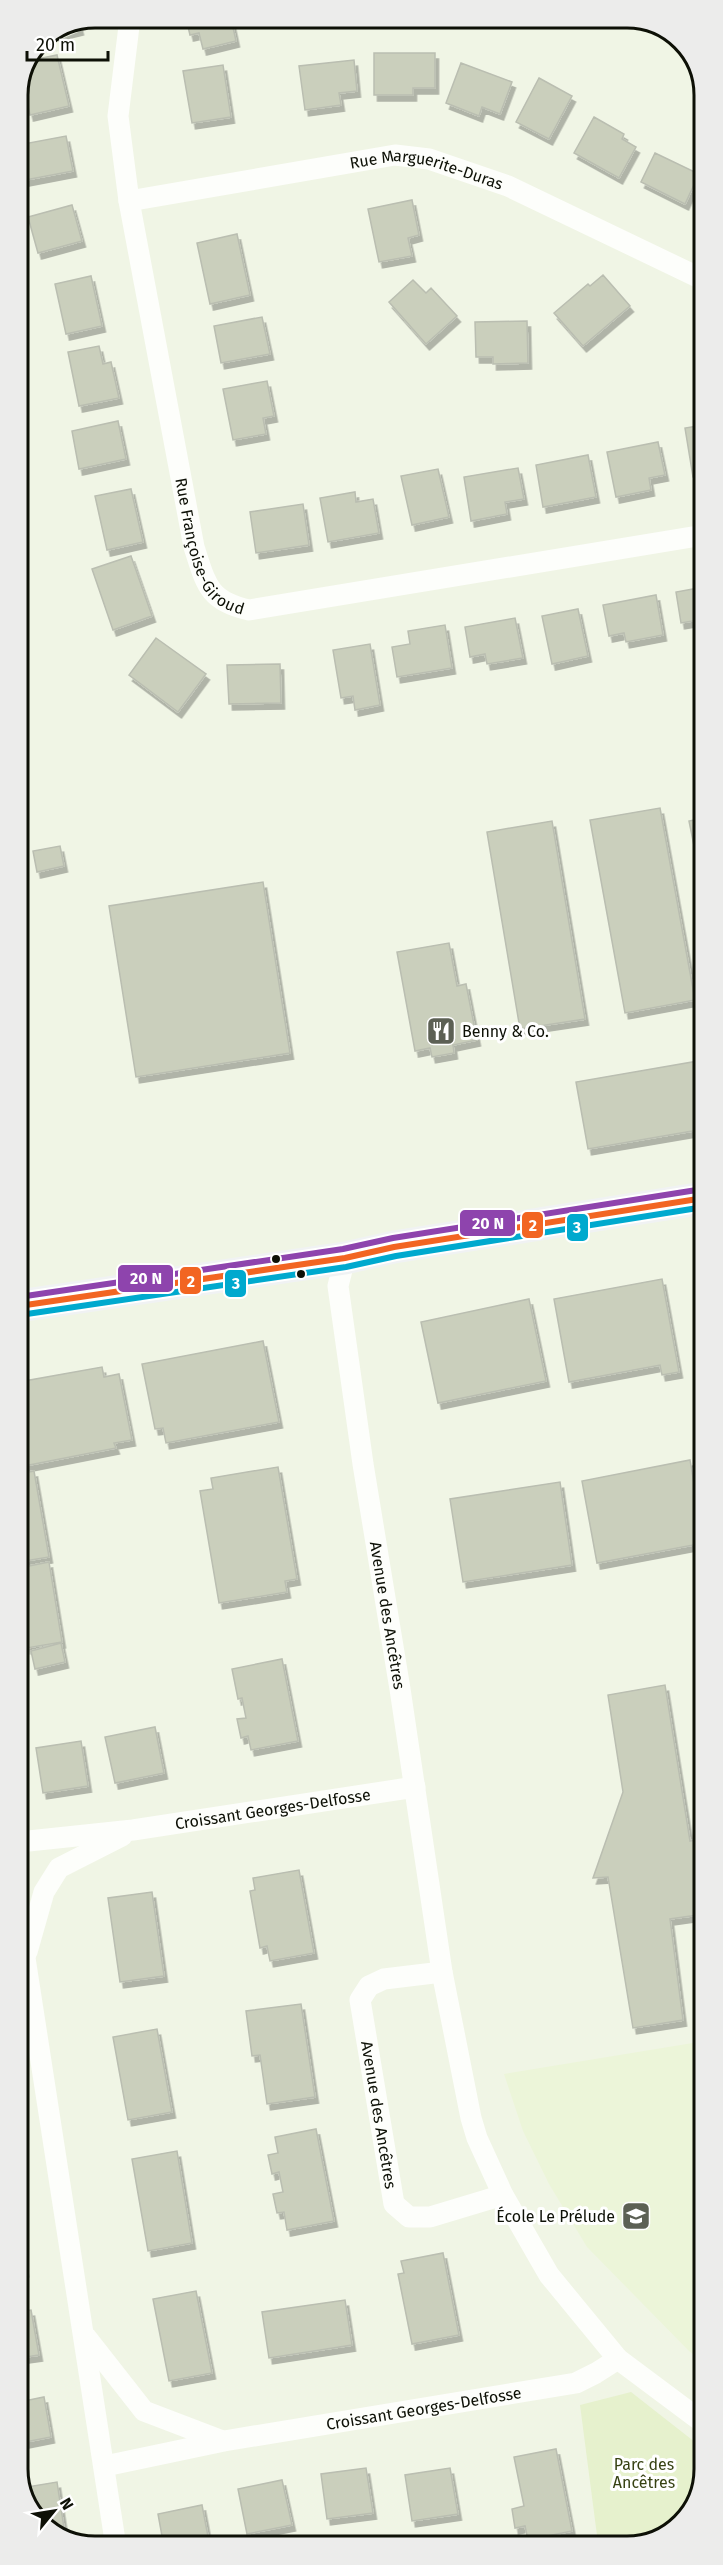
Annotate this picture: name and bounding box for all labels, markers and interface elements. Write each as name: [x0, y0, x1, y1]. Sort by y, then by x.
scale bar: [27, 24, 108, 62]
text: 20 m: [36, 34, 75, 56]
street label: Rue Marguerite-Duras: [348, 145, 506, 193]
street label: Rue Françoise-Giroud: [172, 476, 247, 618]
restaurant icon: Benny & Co.: [425, 1015, 457, 1047]
place label: Benny & Co.: [462, 1022, 549, 1041]
line badge: 20 N: [459, 1209, 516, 1237]
line badge: 2: [521, 1211, 544, 1239]
line badge: 3: [566, 1213, 589, 1242]
text: 20 N: [472, 1214, 504, 1233]
text: 2: [529, 1216, 537, 1235]
text: 3: [572, 1218, 581, 1237]
unlabelled marker: [270, 1253, 282, 1265]
line badge: 20 N: [117, 1264, 174, 1293]
line badge: 2: [179, 1266, 202, 1295]
unlabelled marker: [295, 1268, 307, 1280]
text: 20 N: [130, 1269, 162, 1288]
line badge: 3: [224, 1269, 247, 1298]
text: 2: [187, 1272, 195, 1291]
text: 3: [231, 1274, 240, 1293]
street label: Avenue des Ancêtres: [366, 1540, 409, 1691]
street label: Croissant Georges-Delfosse: [174, 1784, 372, 1833]
street label: Avenue des Ancêtres: [357, 2039, 401, 2190]
school or university icon: École Le Prélude: [620, 2200, 652, 2232]
place label: École Le Prélude: [496, 2206, 615, 2226]
street label: Croissant Georges-Delfosse: [325, 2383, 523, 2434]
park label: Parc des Ancêtres: [613, 2455, 675, 2492]
north arrow: [24, 2481, 84, 2541]
text: N: [56, 2494, 77, 2513]

